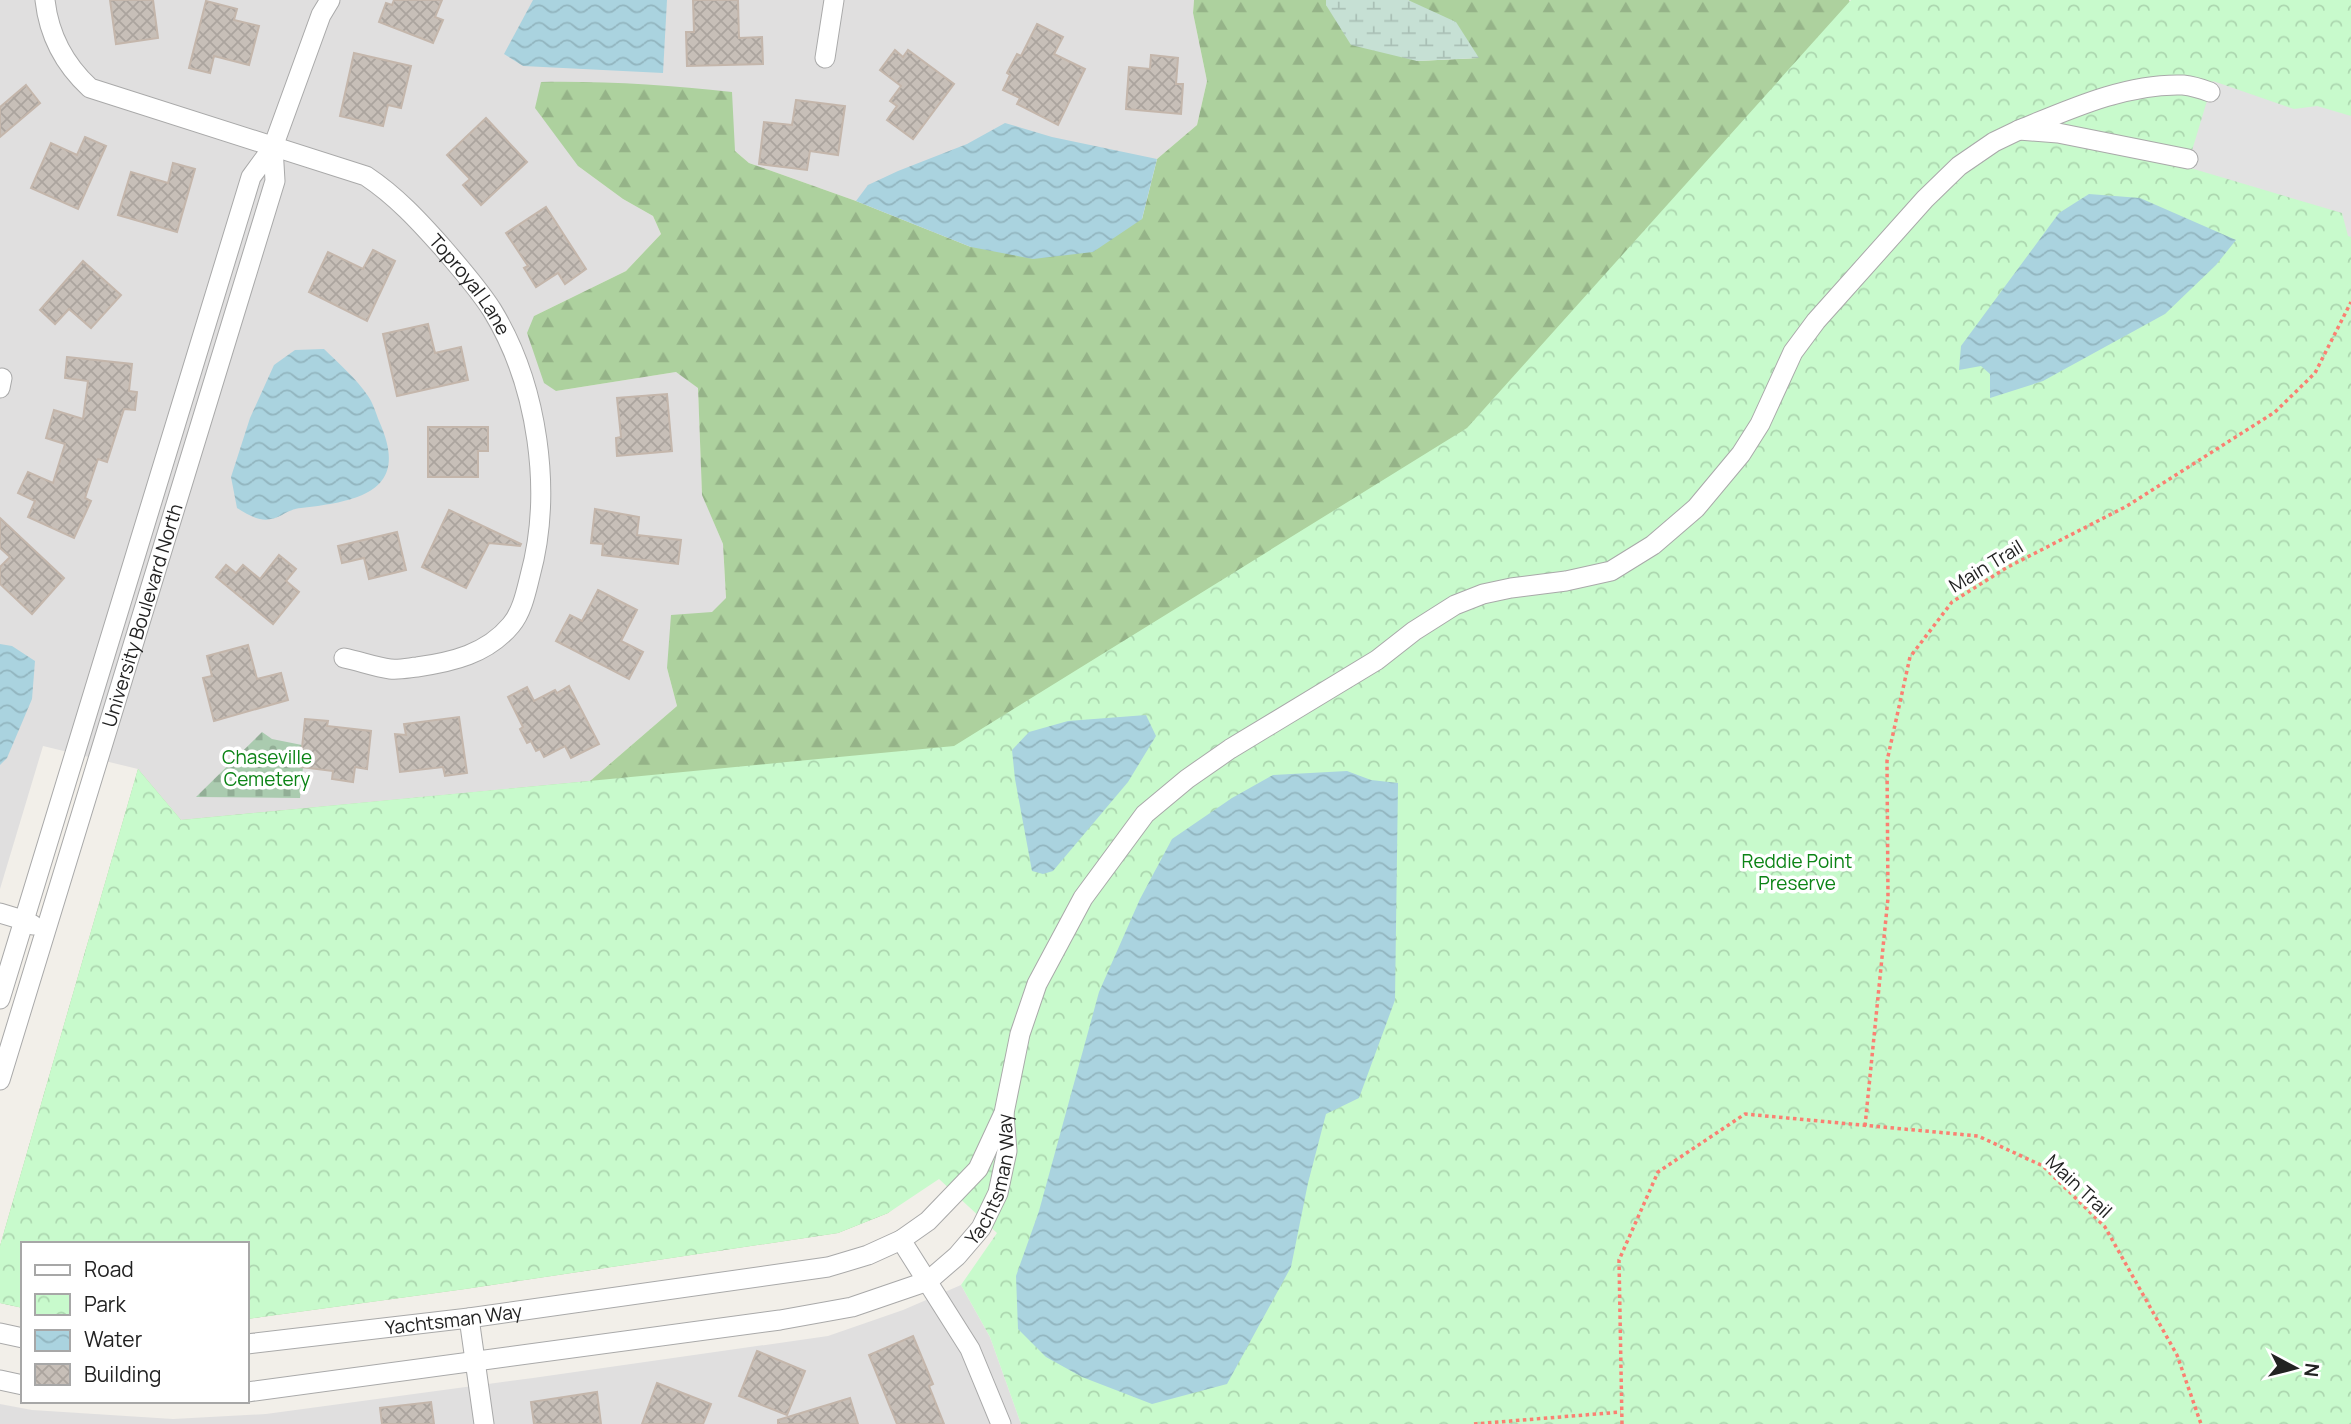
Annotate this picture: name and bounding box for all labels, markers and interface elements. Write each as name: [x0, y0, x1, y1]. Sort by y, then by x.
street label: Toproyal Lane: [423, 228, 516, 339]
street label: University Boulevard North: [96, 500, 189, 730]
street label: Main Trail: [1944, 534, 2028, 598]
park label: Chaseville Cemetery: [222, 744, 312, 792]
park label: Reddie Point Preserve: [1742, 848, 1852, 896]
street label: Yachtsman Way: [959, 1113, 1020, 1250]
street label: Main Trail: [2040, 1148, 2118, 1224]
legend: [21, 1242, 248, 1403]
text: Road: [84, 1255, 134, 1283]
text: Park: [84, 1290, 126, 1318]
street label: Yachtsman Way: [384, 1298, 524, 1341]
text: Water: [84, 1325, 143, 1353]
north arrow: [2260, 1333, 2330, 1403]
text: Building: [84, 1360, 161, 1388]
text: N: [2298, 1362, 2326, 1378]

